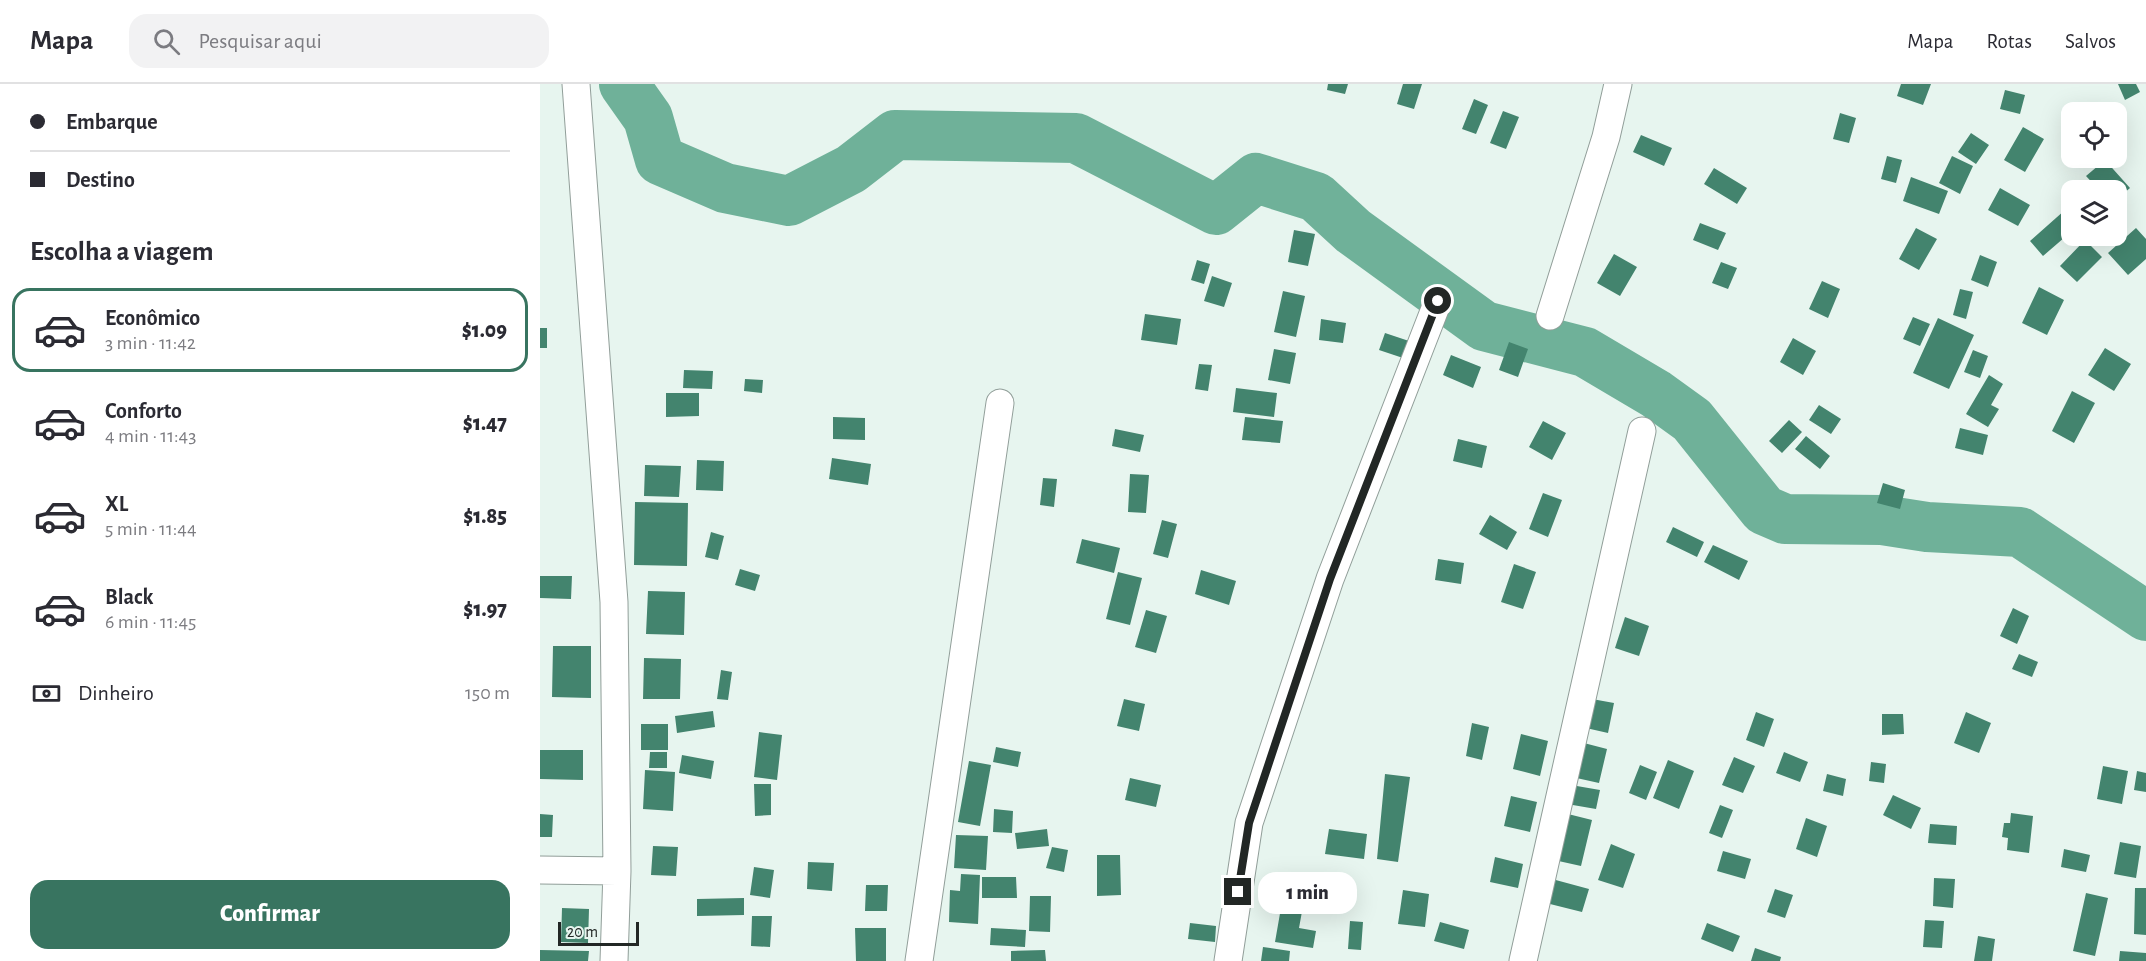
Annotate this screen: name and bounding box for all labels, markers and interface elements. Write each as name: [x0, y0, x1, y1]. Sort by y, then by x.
search box: [129, 14, 549, 68]
icon: search: [150, 25, 183, 58]
text: Mapa: [30, 27, 93, 55]
text: Pesquisar aqui: [198, 30, 322, 52]
text: Mapa: [1907, 31, 1954, 52]
text: Rotas: [1987, 31, 2032, 52]
text: Salvos: [2065, 31, 2116, 52]
map controls: [2061, 102, 2127, 246]
button: locate: [2061, 102, 2127, 168]
text: Embarque: [66, 111, 158, 133]
text: Destino: [66, 169, 135, 191]
button: layers: [2061, 180, 2127, 246]
text: Escolha a viagem: [30, 238, 213, 265]
route start: [1424, 287, 1451, 314]
icon: car: [33, 303, 87, 357]
text: Econômico: [105, 307, 200, 329]
text: $1.09: [462, 319, 507, 341]
text: 3 min · 11:42: [105, 333, 196, 353]
icon: car: [33, 396, 87, 450]
text: Conforto: [105, 400, 182, 422]
text: $1.47: [463, 412, 507, 434]
text: 4 min · 11:43: [105, 426, 196, 446]
icon: car: [33, 489, 87, 543]
text: XL: [105, 493, 128, 515]
text: $1.85: [463, 505, 507, 527]
text: 5 min · 11:44: [105, 519, 197, 539]
icon: car: [33, 582, 87, 636]
text: Black: [105, 586, 153, 608]
text: $1.97: [463, 598, 507, 620]
text: 6 min · 11:45: [105, 612, 196, 632]
icon: cash: [30, 677, 63, 710]
text: Dinheiro: [78, 682, 154, 704]
text: 150 m: [465, 683, 510, 703]
callout: 1 min: [1259, 871, 1358, 913]
route end: [1224, 878, 1251, 905]
button: Confirmar: [30, 880, 510, 949]
text: 1 min: [1286, 883, 1329, 903]
scale bar: [558, 919, 639, 946]
text: 20 m: [567, 924, 598, 940]

